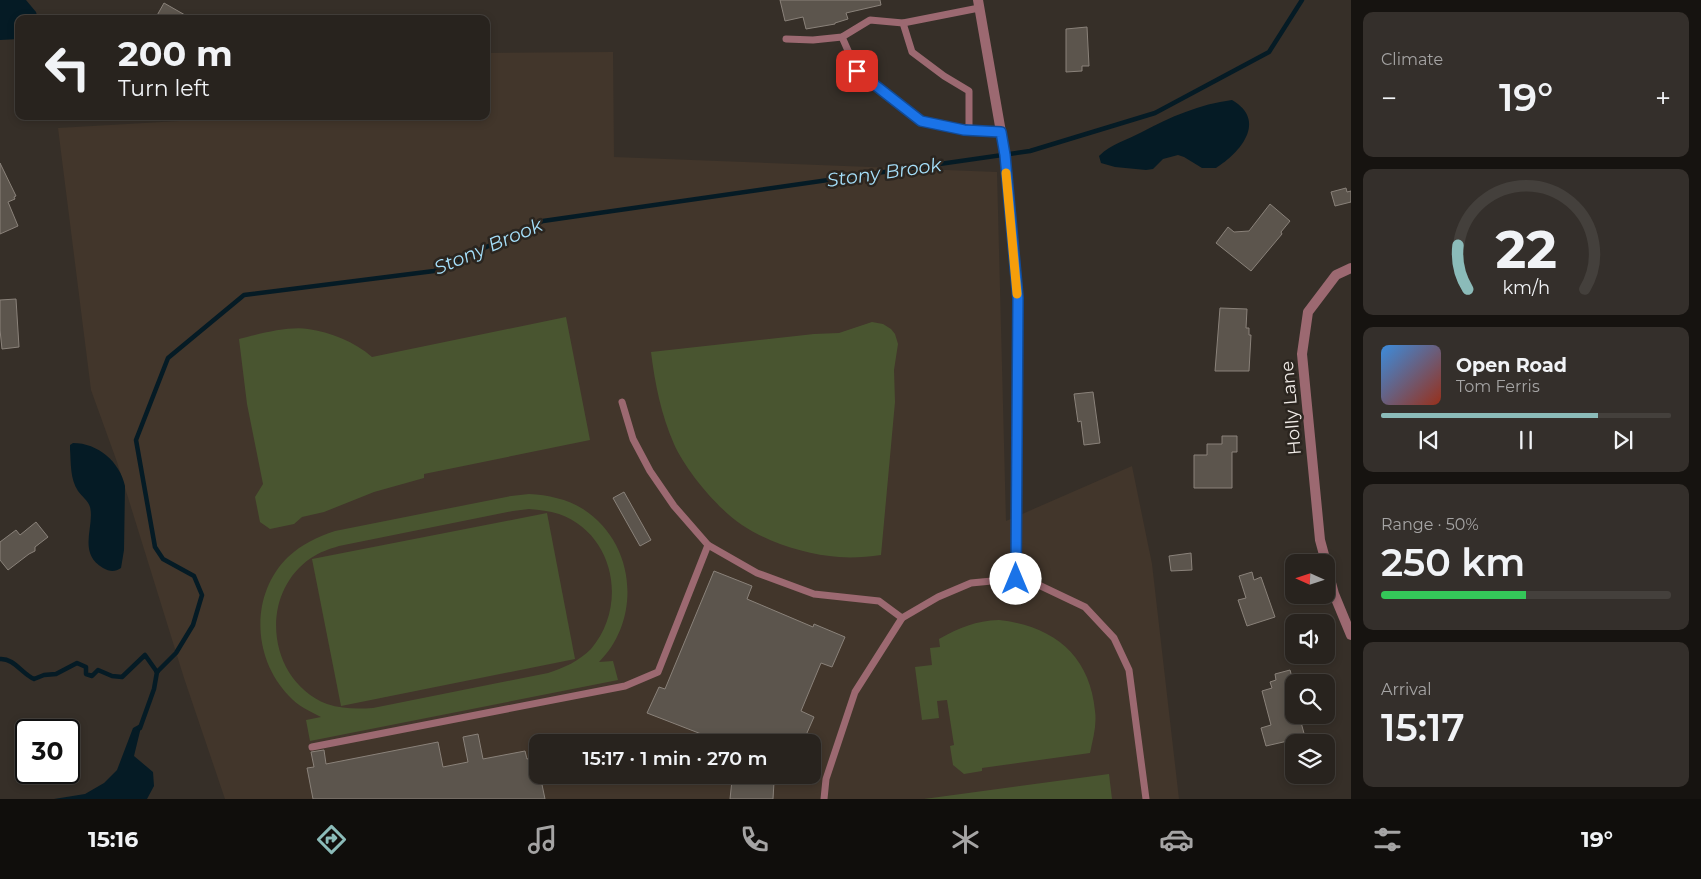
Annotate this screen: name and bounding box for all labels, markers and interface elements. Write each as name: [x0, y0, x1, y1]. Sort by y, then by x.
text: 200 m: [118, 32, 233, 75]
icon: left: [35, 35, 100, 100]
pin: [836, 50, 878, 92]
text: Climate: [1381, 50, 1443, 69]
icon: arrive: [843, 57, 871, 85]
text: 19°: [1499, 74, 1553, 121]
text: Turn left: [118, 75, 210, 102]
text: −: [1381, 81, 1397, 115]
text: +: [1655, 81, 1671, 115]
water label: Stony Brook: [825, 153, 944, 192]
water label: Stony Brook: [431, 213, 547, 280]
text: 22: [1495, 218, 1557, 281]
text: km/h: [1502, 277, 1550, 298]
text: Open Road: [1456, 354, 1567, 377]
street label: Holly Lane: [1276, 360, 1306, 456]
text: Tom Ferris: [1456, 377, 1540, 396]
icon: previous: [1415, 426, 1443, 454]
icon: pause: [1512, 426, 1540, 454]
icon: next: [1609, 426, 1637, 454]
text: Range · 50%: [1381, 515, 1479, 534]
text: 250 km: [1381, 539, 1525, 586]
position arrow: [989, 552, 1041, 604]
north arrow: [1285, 554, 1335, 604]
map controls: [1285, 554, 1335, 784]
button: sound: [1285, 614, 1335, 664]
button: search: [1285, 674, 1335, 724]
text: Arrival: [1381, 680, 1431, 699]
text: 15:17: [1381, 704, 1465, 751]
speed limit sign: 30: [15, 719, 80, 784]
button: layers: [1285, 734, 1335, 784]
text: 15:17 · 1 min · 270 m: [583, 747, 767, 770]
icon: directions: [314, 822, 349, 857]
icon: music: [525, 822, 560, 857]
icon: phone: [737, 822, 772, 857]
icon: climate: [948, 822, 983, 857]
icon: car: [1159, 822, 1194, 857]
icon: filters: [1370, 822, 1405, 857]
text: 15:16: [88, 826, 138, 853]
text: 19°: [1581, 826, 1613, 853]

